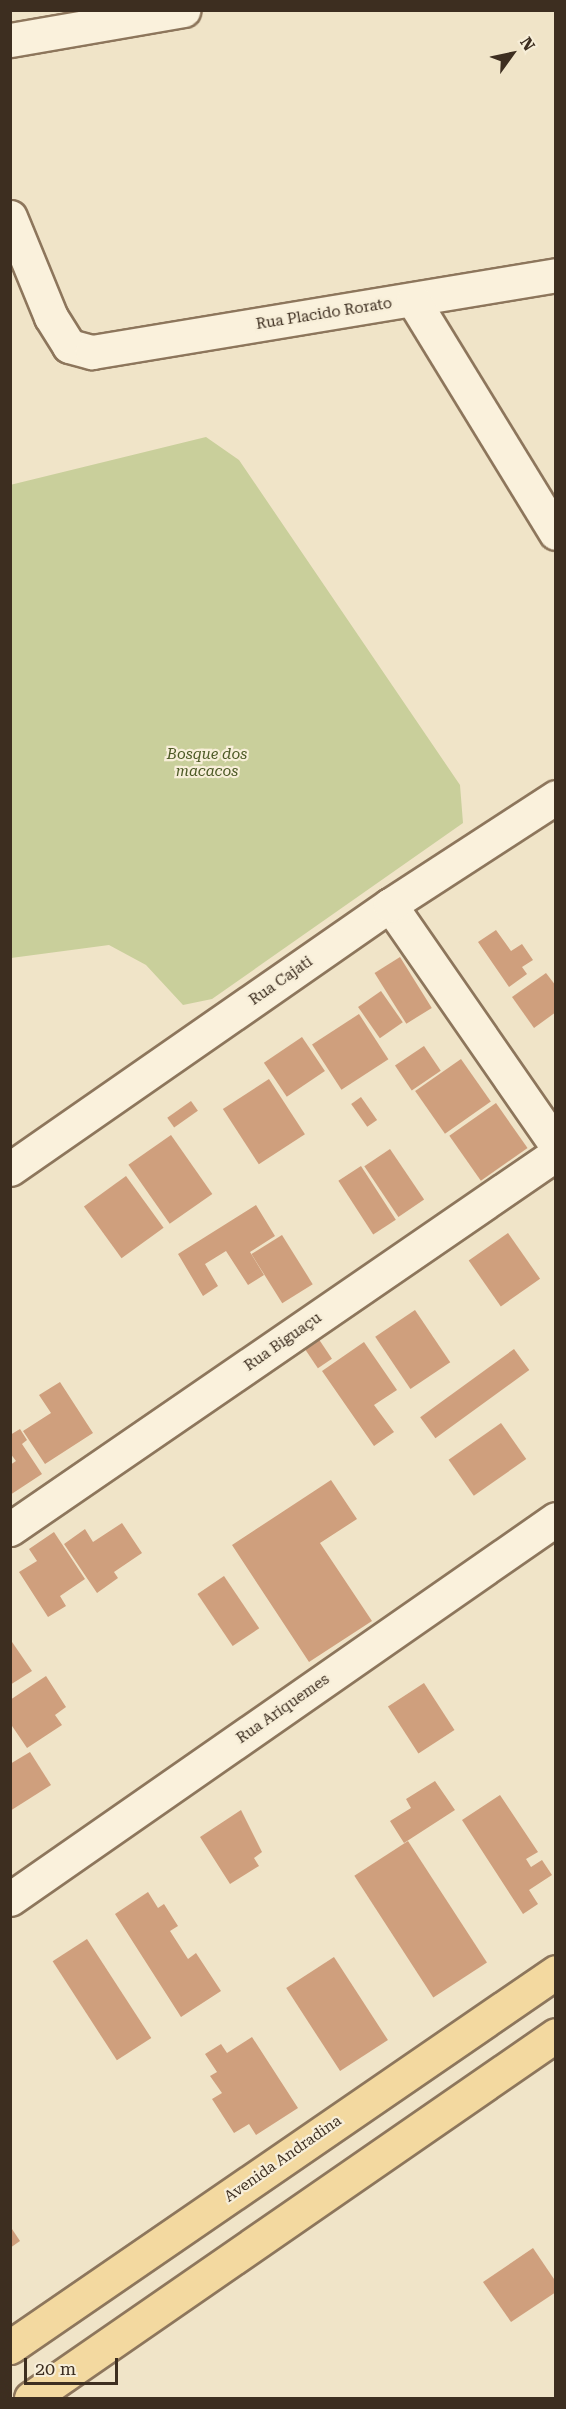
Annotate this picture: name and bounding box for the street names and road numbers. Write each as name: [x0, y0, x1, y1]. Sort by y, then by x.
street label: Rua Placido Rorato: [255, 294, 393, 334]
street label: Rua Cajati: [246, 953, 316, 1009]
street label: Rua Biguaçu: [241, 1309, 325, 1375]
street label: Rua Ariquemes: [233, 1670, 333, 1748]
street label: Avenida Andradina: [221, 2112, 345, 2206]

